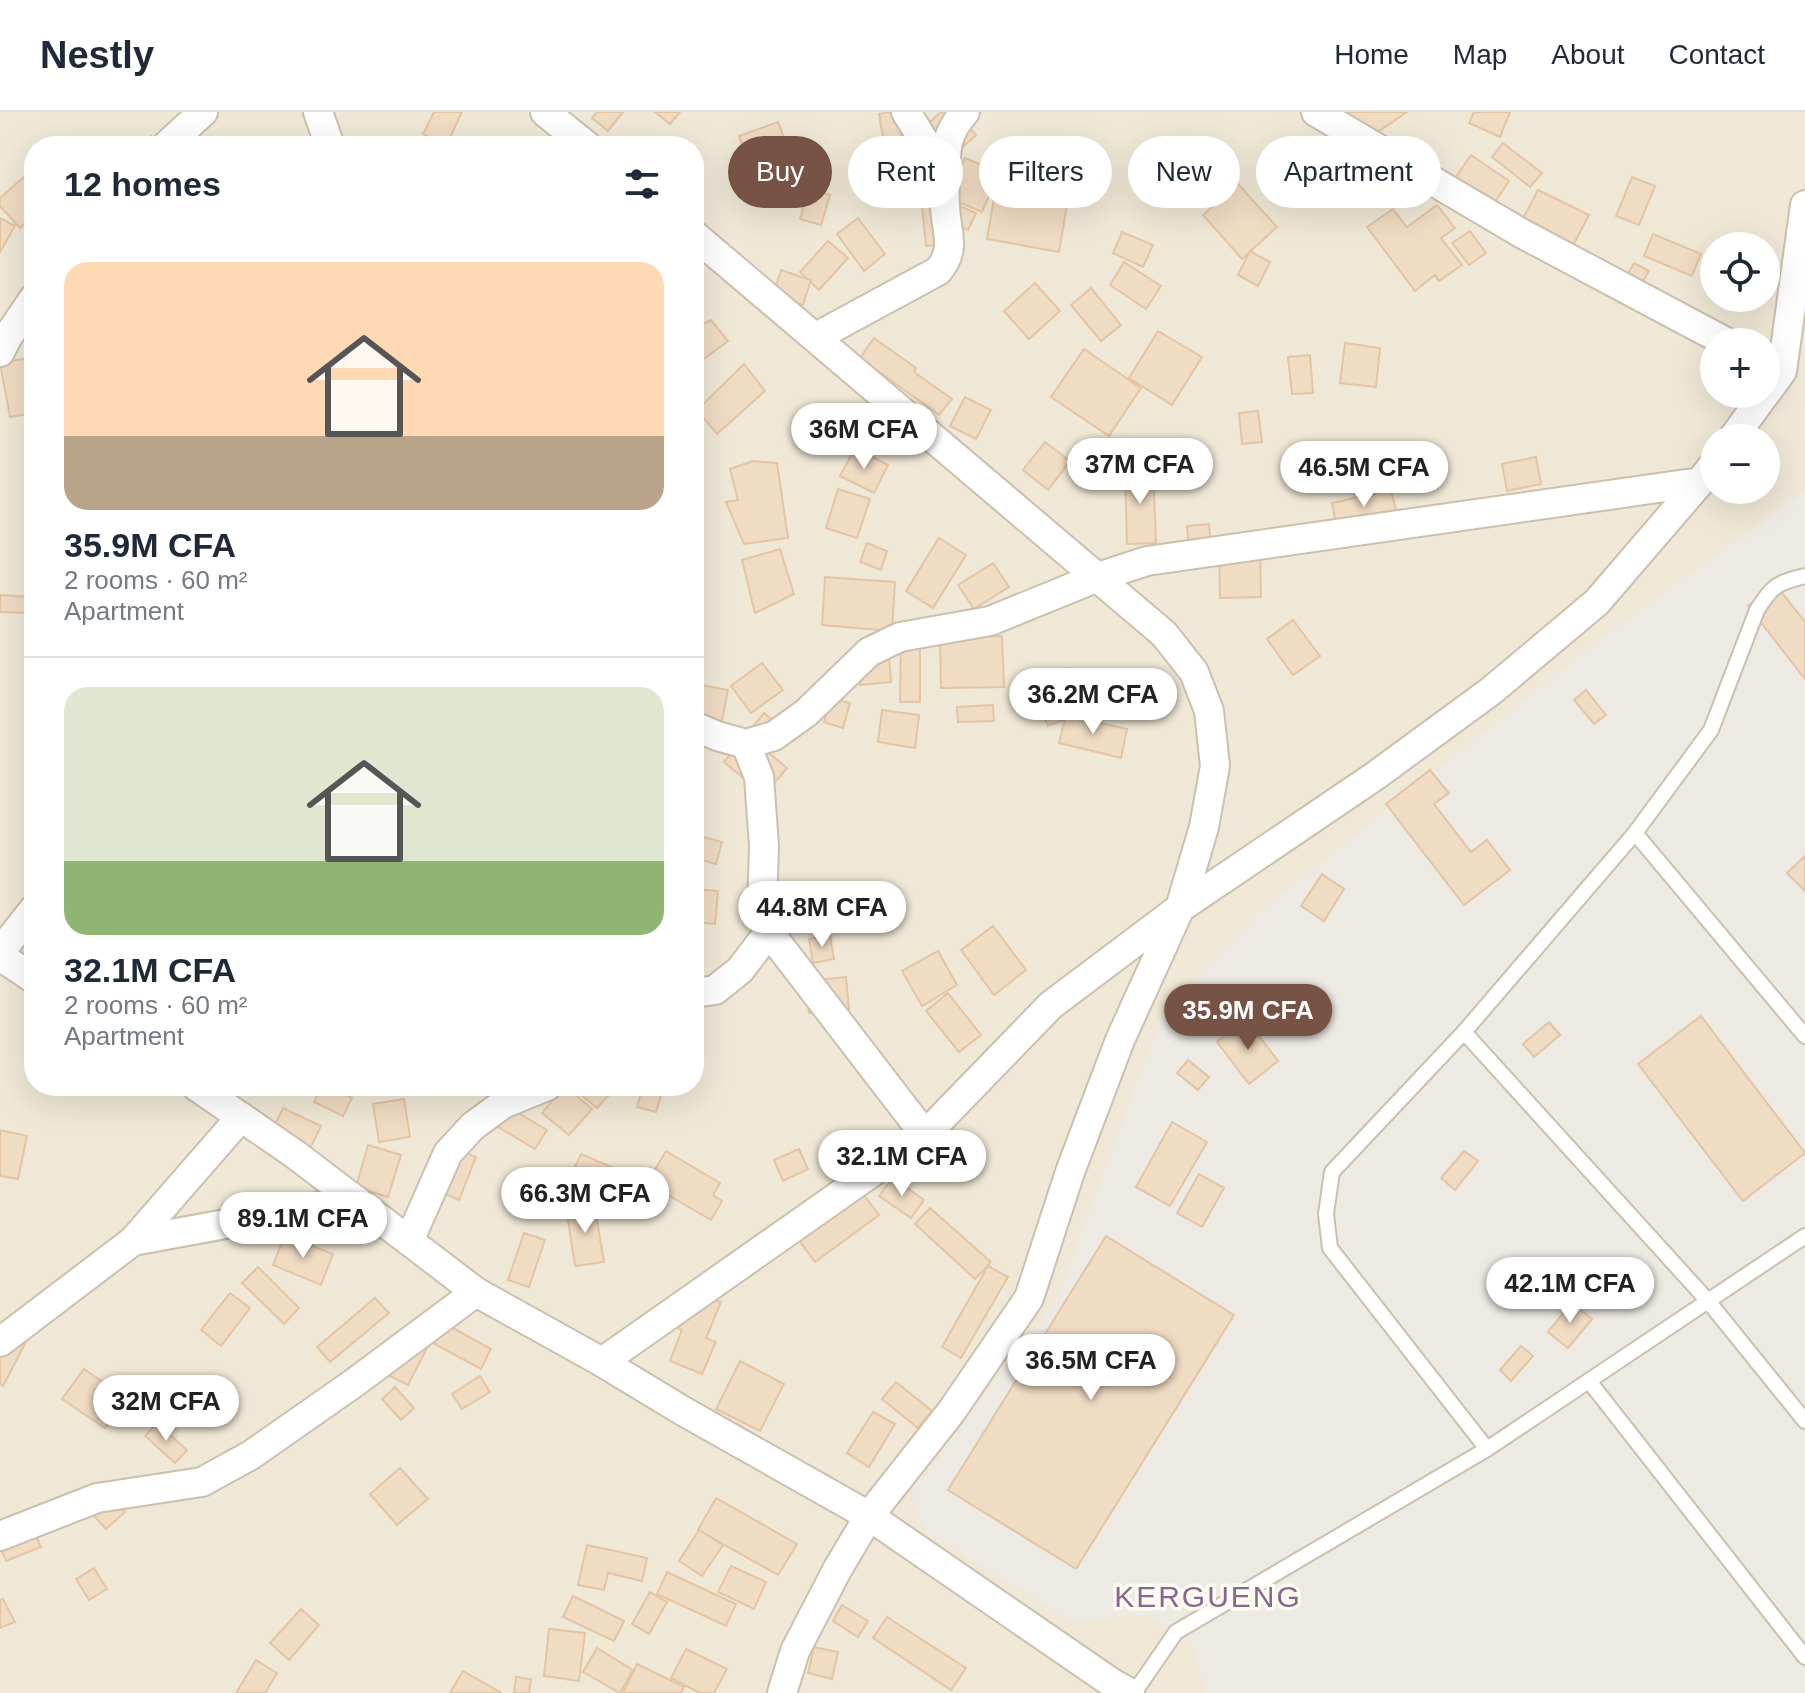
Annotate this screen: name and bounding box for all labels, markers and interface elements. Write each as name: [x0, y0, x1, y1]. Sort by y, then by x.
text: Nestly: [40, 34, 154, 76]
text: Home: [1334, 39, 1409, 70]
text: Map: [1453, 39, 1507, 70]
text: About: [1551, 39, 1625, 70]
text: Contact: [1669, 39, 1765, 70]
chip: Buy: [728, 136, 832, 208]
chip: Rent: [848, 136, 963, 208]
chip: Filters: [979, 136, 1112, 208]
chip: New: [1128, 136, 1240, 208]
chip: Apartment: [1256, 136, 1441, 208]
icon: filters: [620, 162, 664, 206]
text: 12 homes: [64, 165, 221, 203]
map controls: [1700, 232, 1780, 504]
button: locate: [1700, 232, 1780, 312]
icon: home: [292, 314, 436, 458]
button: +: [1700, 328, 1780, 408]
pin: 36M CFA: [790, 403, 938, 471]
text: 36M CFA: [809, 414, 919, 444]
button: −: [1700, 424, 1780, 504]
pin: 37M CFA: [1066, 438, 1214, 506]
pin: 46.5M CFA: [1272, 441, 1456, 509]
text: 37M CFA: [1085, 449, 1195, 479]
text: 46.5M CFA: [1298, 452, 1430, 482]
text: 35.9M CFA: [64, 526, 236, 564]
text: 2 rooms · 60 m²: [64, 565, 248, 595]
text: Apartment: [64, 596, 184, 626]
pin: 36.2M CFA: [1001, 668, 1185, 736]
text: 36.2M CFA: [1027, 679, 1159, 709]
icon: home: [292, 739, 436, 883]
pin: 44.8M CFA: [730, 881, 914, 949]
text: 44.8M CFA: [756, 892, 888, 922]
text: 32.1M CFA: [64, 951, 236, 989]
pin: 35.9M CFA: [1156, 984, 1340, 1052]
text: 2 rooms · 60 m²: [64, 990, 248, 1020]
text: 35.9M CFA: [1182, 995, 1314, 1025]
text: Apartment: [64, 1021, 184, 1051]
pin: 32.1M CFA: [810, 1130, 994, 1198]
text: 32.1M CFA: [836, 1141, 968, 1171]
pin: 66.3M CFA: [493, 1167, 677, 1235]
text: 66.3M CFA: [519, 1178, 651, 1208]
pin: 89.1M CFA: [211, 1192, 395, 1260]
text: 89.1M CFA: [237, 1203, 369, 1233]
pin: 42.1M CFA: [1478, 1257, 1662, 1325]
text: 42.1M CFA: [1504, 1268, 1636, 1298]
pin: 36.5M CFA: [999, 1334, 1183, 1402]
text: 36.5M CFA: [1025, 1345, 1157, 1375]
pin: 32M CFA: [92, 1375, 240, 1443]
text: 32M CFA: [111, 1386, 221, 1416]
district label: KERGUENG: [1114, 1580, 1302, 1613]

